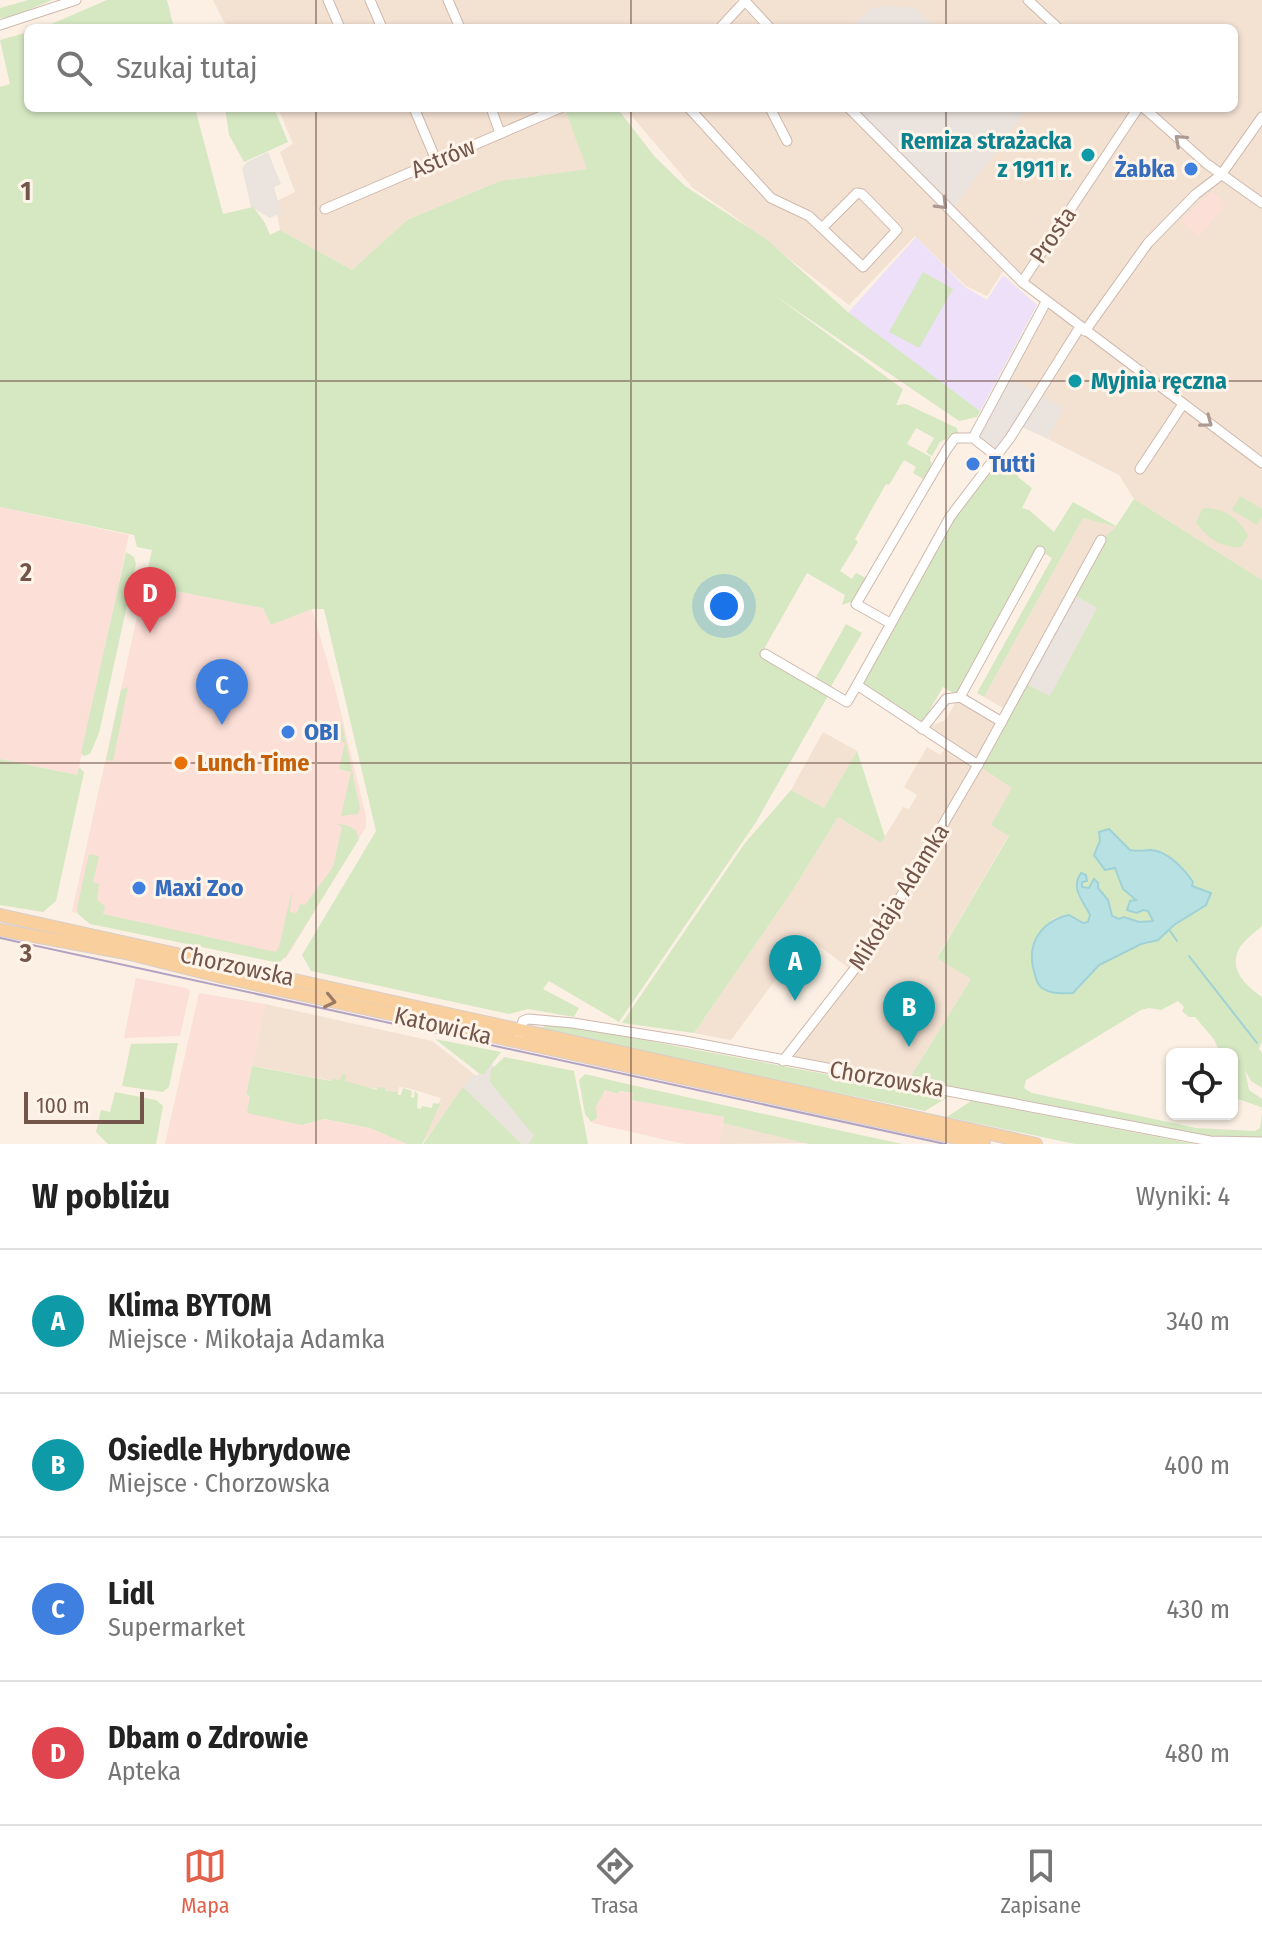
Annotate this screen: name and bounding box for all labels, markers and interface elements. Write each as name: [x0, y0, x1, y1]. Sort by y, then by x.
search box: [24, 24, 1238, 112]
icon: search: [52, 46, 96, 90]
text: Szukaj tutaj: [116, 50, 257, 86]
place label: Remiza strażacka z 1911 r.: [901, 127, 1072, 183]
street label: Astrów: [407, 132, 479, 184]
one-way arrow: [1174, 135, 1189, 149]
marker: Remiza strażacka z 1911 r.: [1079, 146, 1097, 164]
place label: Żabka: [1115, 154, 1175, 183]
marker: Żabka: [1182, 160, 1200, 178]
text: 1: [21, 176, 32, 207]
one-way arrow: [933, 195, 947, 209]
street label: Prosta: [1024, 201, 1082, 269]
place label: Myjnia ręczna: [1091, 367, 1227, 395]
marker: Myjnia ręczna: [1066, 372, 1084, 390]
one-way arrow: [1198, 413, 1213, 427]
place label: Tutti: [989, 450, 1035, 478]
marker: Tutti: [964, 455, 982, 473]
text: 2: [19, 557, 32, 588]
pin: D: [124, 567, 176, 633]
your location: [704, 586, 744, 626]
pin: C: [196, 659, 248, 725]
place label: OBI: [304, 718, 339, 746]
marker: OBI: [279, 723, 297, 741]
place label: Lunch Time: [197, 749, 309, 777]
marker: Lunch Time: [172, 754, 190, 772]
street label: Mikołaja Adamka: [843, 819, 955, 975]
place label: Maxi Zoo: [155, 874, 244, 902]
marker: Maxi Zoo: [130, 879, 148, 897]
pin: A: [769, 935, 821, 1001]
text: 3: [19, 938, 32, 969]
street label: Chorzowska: [177, 940, 297, 992]
pin: B: [883, 981, 935, 1047]
one-way arrow: [322, 992, 336, 1009]
street label: Katowicka: [392, 1001, 494, 1051]
map controls: [1166, 1048, 1238, 1120]
button: locate: [1166, 1048, 1238, 1120]
street label: Chorzowska: [828, 1055, 946, 1103]
scale bar: [24, 1088, 144, 1124]
text: 100 m: [36, 1092, 90, 1119]
text: W pobliżu: [32, 1176, 170, 1217]
text: Wyniki: 4: [1136, 1181, 1230, 1212]
text: Klima BYTOM: [108, 1288, 272, 1324]
text: A: [51, 1306, 65, 1337]
text: 340 m: [1166, 1306, 1230, 1337]
text: Miejsce · Mikołaja Adamka: [108, 1324, 385, 1355]
text: Osiedle Hybrydowe: [108, 1432, 351, 1468]
text: B: [51, 1450, 65, 1481]
text: 400 m: [1164, 1450, 1230, 1481]
text: Miejsce · Chorzowska: [108, 1468, 330, 1499]
text: Lidl: [108, 1576, 154, 1612]
text: C: [51, 1594, 65, 1625]
text: 430 m: [1166, 1594, 1230, 1625]
text: Supermarket: [108, 1612, 245, 1643]
text: Dbam o Zdrowie: [108, 1720, 308, 1756]
text: D: [50, 1738, 66, 1769]
text: 480 m: [1165, 1738, 1230, 1769]
text: Apteka: [108, 1756, 181, 1787]
tab: Mapa: [181, 1844, 230, 1919]
tab: Trasa: [591, 1844, 639, 1919]
tab: Zapisane: [1001, 1844, 1081, 1919]

